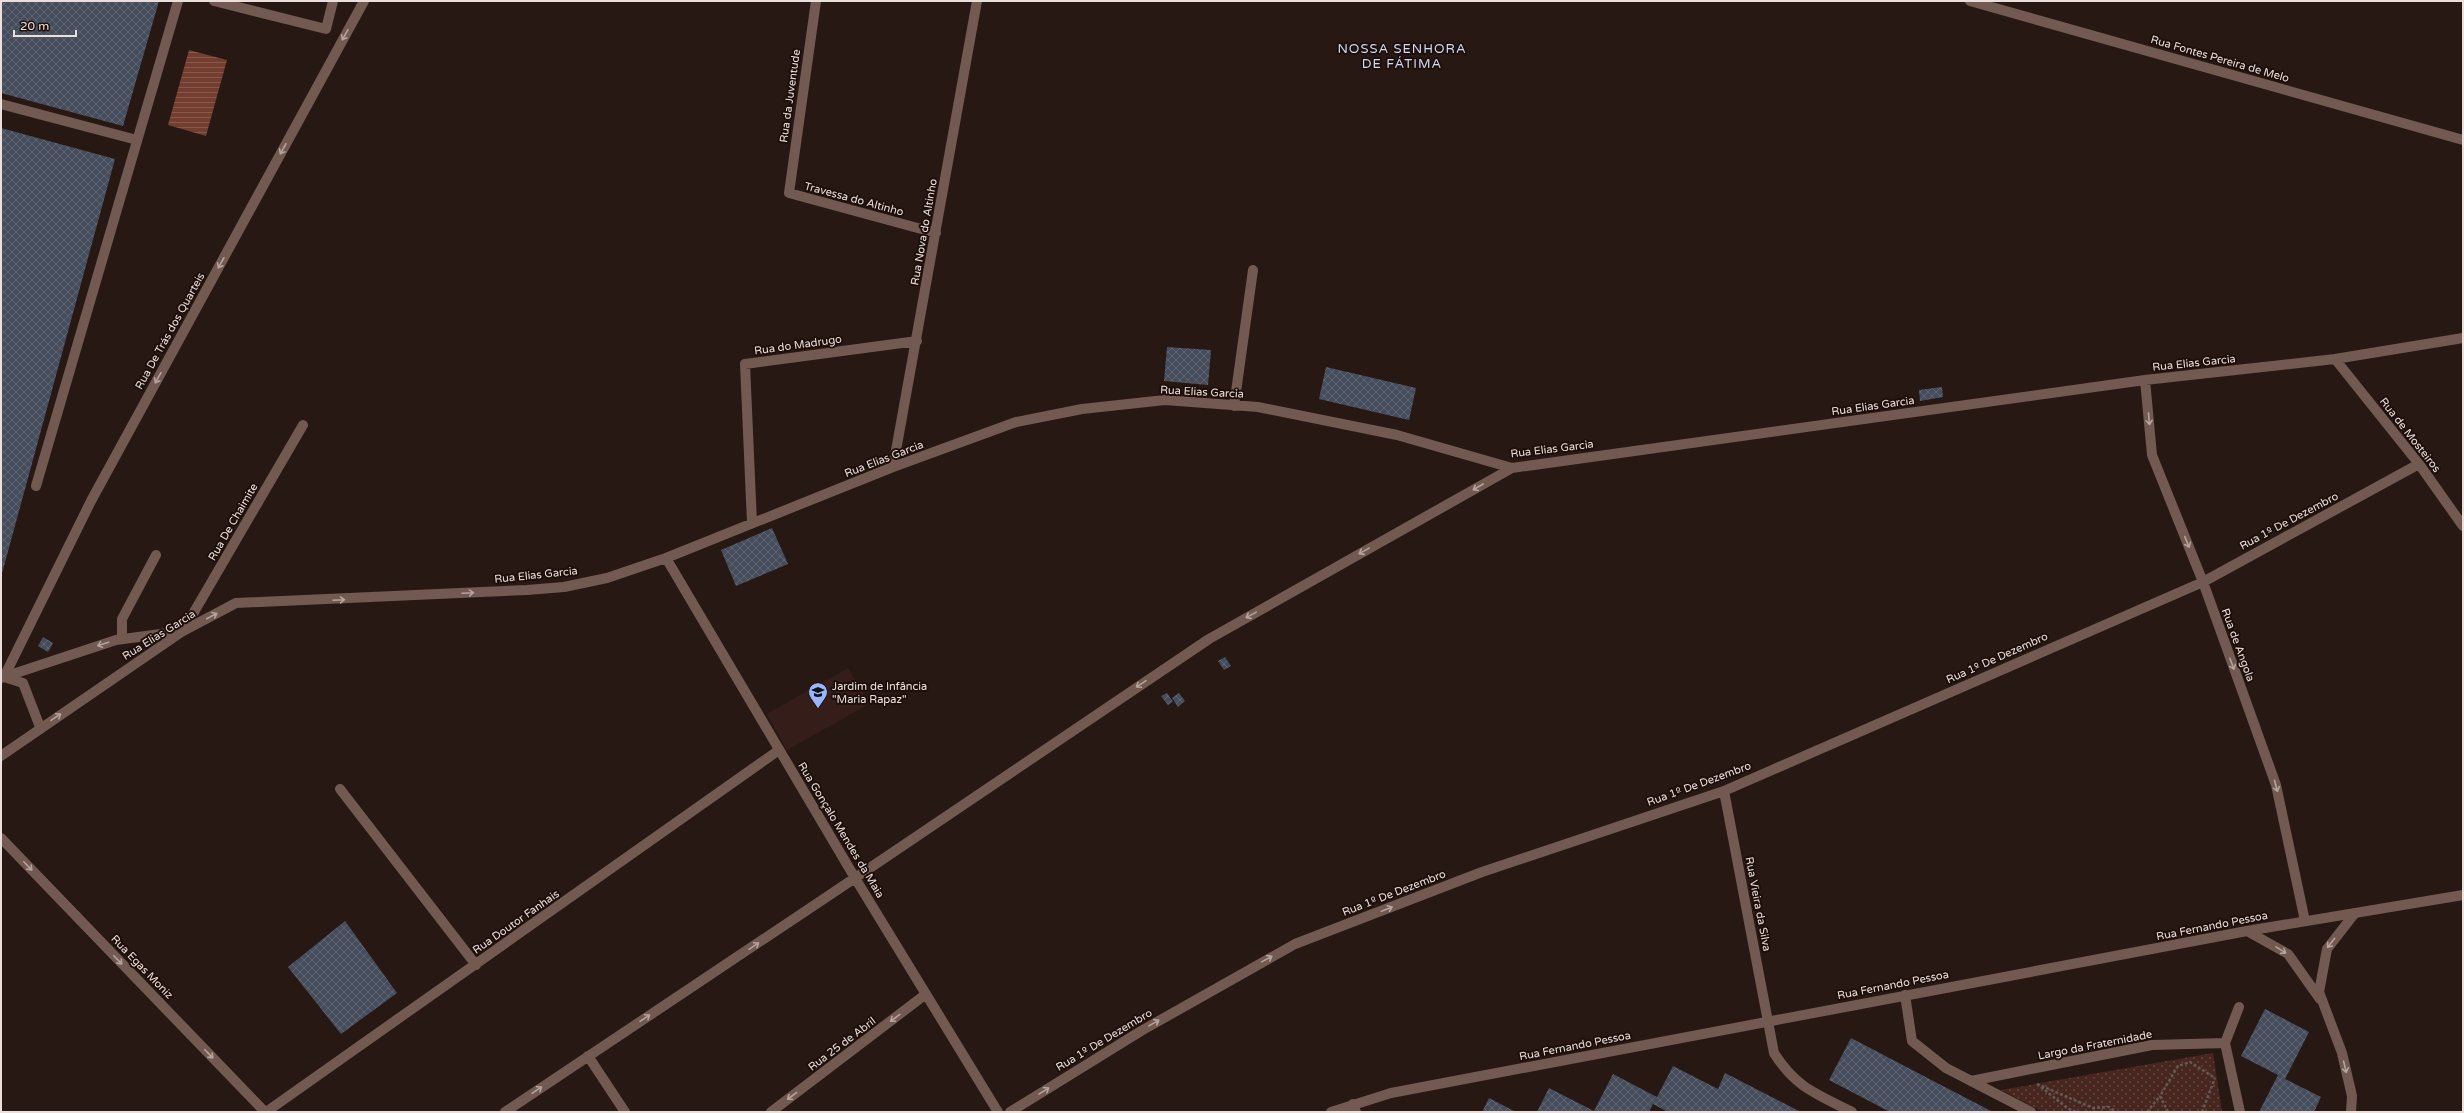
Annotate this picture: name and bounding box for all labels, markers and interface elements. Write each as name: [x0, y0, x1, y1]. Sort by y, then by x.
scale bar: [14, 12, 76, 38]
text: 20 m: [20, 19, 49, 33]
one-way arrow: [341, 29, 349, 41]
street label: Rua Fontes Pereira de Melo: [2149, 33, 2291, 85]
district label: NOSSA SENHORA DE FÁTIMA: [1337, 41, 1467, 72]
street label: Rua da Juventude: [777, 49, 803, 143]
one-way arrow: [279, 143, 286, 155]
street label: Rua Nova do Altinho: [908, 177, 940, 286]
street label: Travessa do Altinho: [803, 179, 905, 219]
one-way arrow: [216, 257, 224, 269]
street label: Rua De Trás dos Quarteis: [132, 270, 208, 392]
street label: Rua do Madrugo: [753, 332, 843, 358]
street label: Rua Elias Garcia: [2152, 352, 2236, 374]
one-way arrow: [154, 371, 162, 383]
street label: Rua Elias Garcia: [1160, 383, 1244, 401]
street label: Rua Elias Garcia: [1831, 394, 1915, 418]
street label: Rua de Mosteiros: [2377, 395, 2443, 475]
one-way arrow: [2145, 412, 2152, 425]
street label: Rua Elias Garcia: [1510, 437, 1594, 461]
street label: Rua Elias Garcia: [843, 438, 925, 480]
street label: Rua De Chaimite: [206, 481, 260, 563]
one-way arrow: [1472, 484, 1484, 492]
street label: Rua 1º De Dezembro: [2237, 489, 2341, 553]
one-way arrow: [2183, 536, 2191, 548]
one-way arrow: [1359, 548, 1371, 556]
street label: Rua Elias Garcia: [494, 564, 578, 586]
one-way arrow: [461, 590, 474, 597]
one-way arrow: [332, 596, 345, 604]
street label: Rua Elias Garcia: [120, 607, 198, 663]
street label: Rua de Angola: [2219, 607, 2257, 683]
one-way arrow: [1245, 611, 1257, 619]
one-way arrow: [206, 612, 218, 619]
street label: Rua 1º De Dezembro: [1944, 630, 2050, 686]
one-way arrow: [97, 641, 110, 648]
one-way arrow: [2229, 658, 2237, 670]
place label: Jardim de Infância "Maria Rapaz": [832, 680, 927, 706]
one-way arrow: [1136, 680, 1147, 688]
school or university icon: Jardim de Infância "Maria Rapaz": [807, 681, 829, 709]
one-way arrow: [50, 713, 61, 721]
street label: Rua 1º De Dezembro: [1645, 759, 1753, 809]
street label: Rua Gonçalo Mendes da Maia: [795, 760, 887, 900]
one-way arrow: [2273, 780, 2280, 793]
street label: Rua Vieira da Silva: [1742, 856, 1774, 952]
one-way arrow: [23, 861, 32, 871]
street label: Rua 1º De Dezembro: [1340, 867, 1448, 919]
street label: Rua Doutor Fanhais: [470, 887, 562, 957]
one-way arrow: [1380, 904, 1392, 912]
street label: Rua Fernando Pessoa: [2155, 909, 2269, 943]
street label: Rua Egas Moniz: [108, 932, 176, 1002]
one-way arrow: [2327, 938, 2336, 949]
one-way arrow: [748, 942, 759, 950]
one-way arrow: [2275, 946, 2286, 954]
one-way arrow: [113, 955, 123, 965]
one-way arrow: [1261, 955, 1273, 963]
street label: Rua Fernando Pessoa: [1836, 968, 1950, 1002]
street label: Rua 1º De Dezembro: [1054, 1006, 1155, 1074]
one-way arrow: [639, 1014, 650, 1022]
street label: Rua 25 de Abril: [806, 1014, 878, 1074]
one-way arrow: [890, 1014, 901, 1022]
one-way arrow: [1148, 1019, 1160, 1027]
street label: Largo da Fraternidade: [2037, 1028, 2153, 1062]
street label: Rua Fernando Pessoa: [1518, 1029, 1632, 1063]
one-way arrow: [204, 1049, 213, 1059]
one-way arrow: [2342, 1060, 2350, 1073]
one-way arrow: [531, 1086, 542, 1094]
one-way arrow: [1038, 1087, 1049, 1096]
one-way arrow: [786, 1092, 797, 1101]

